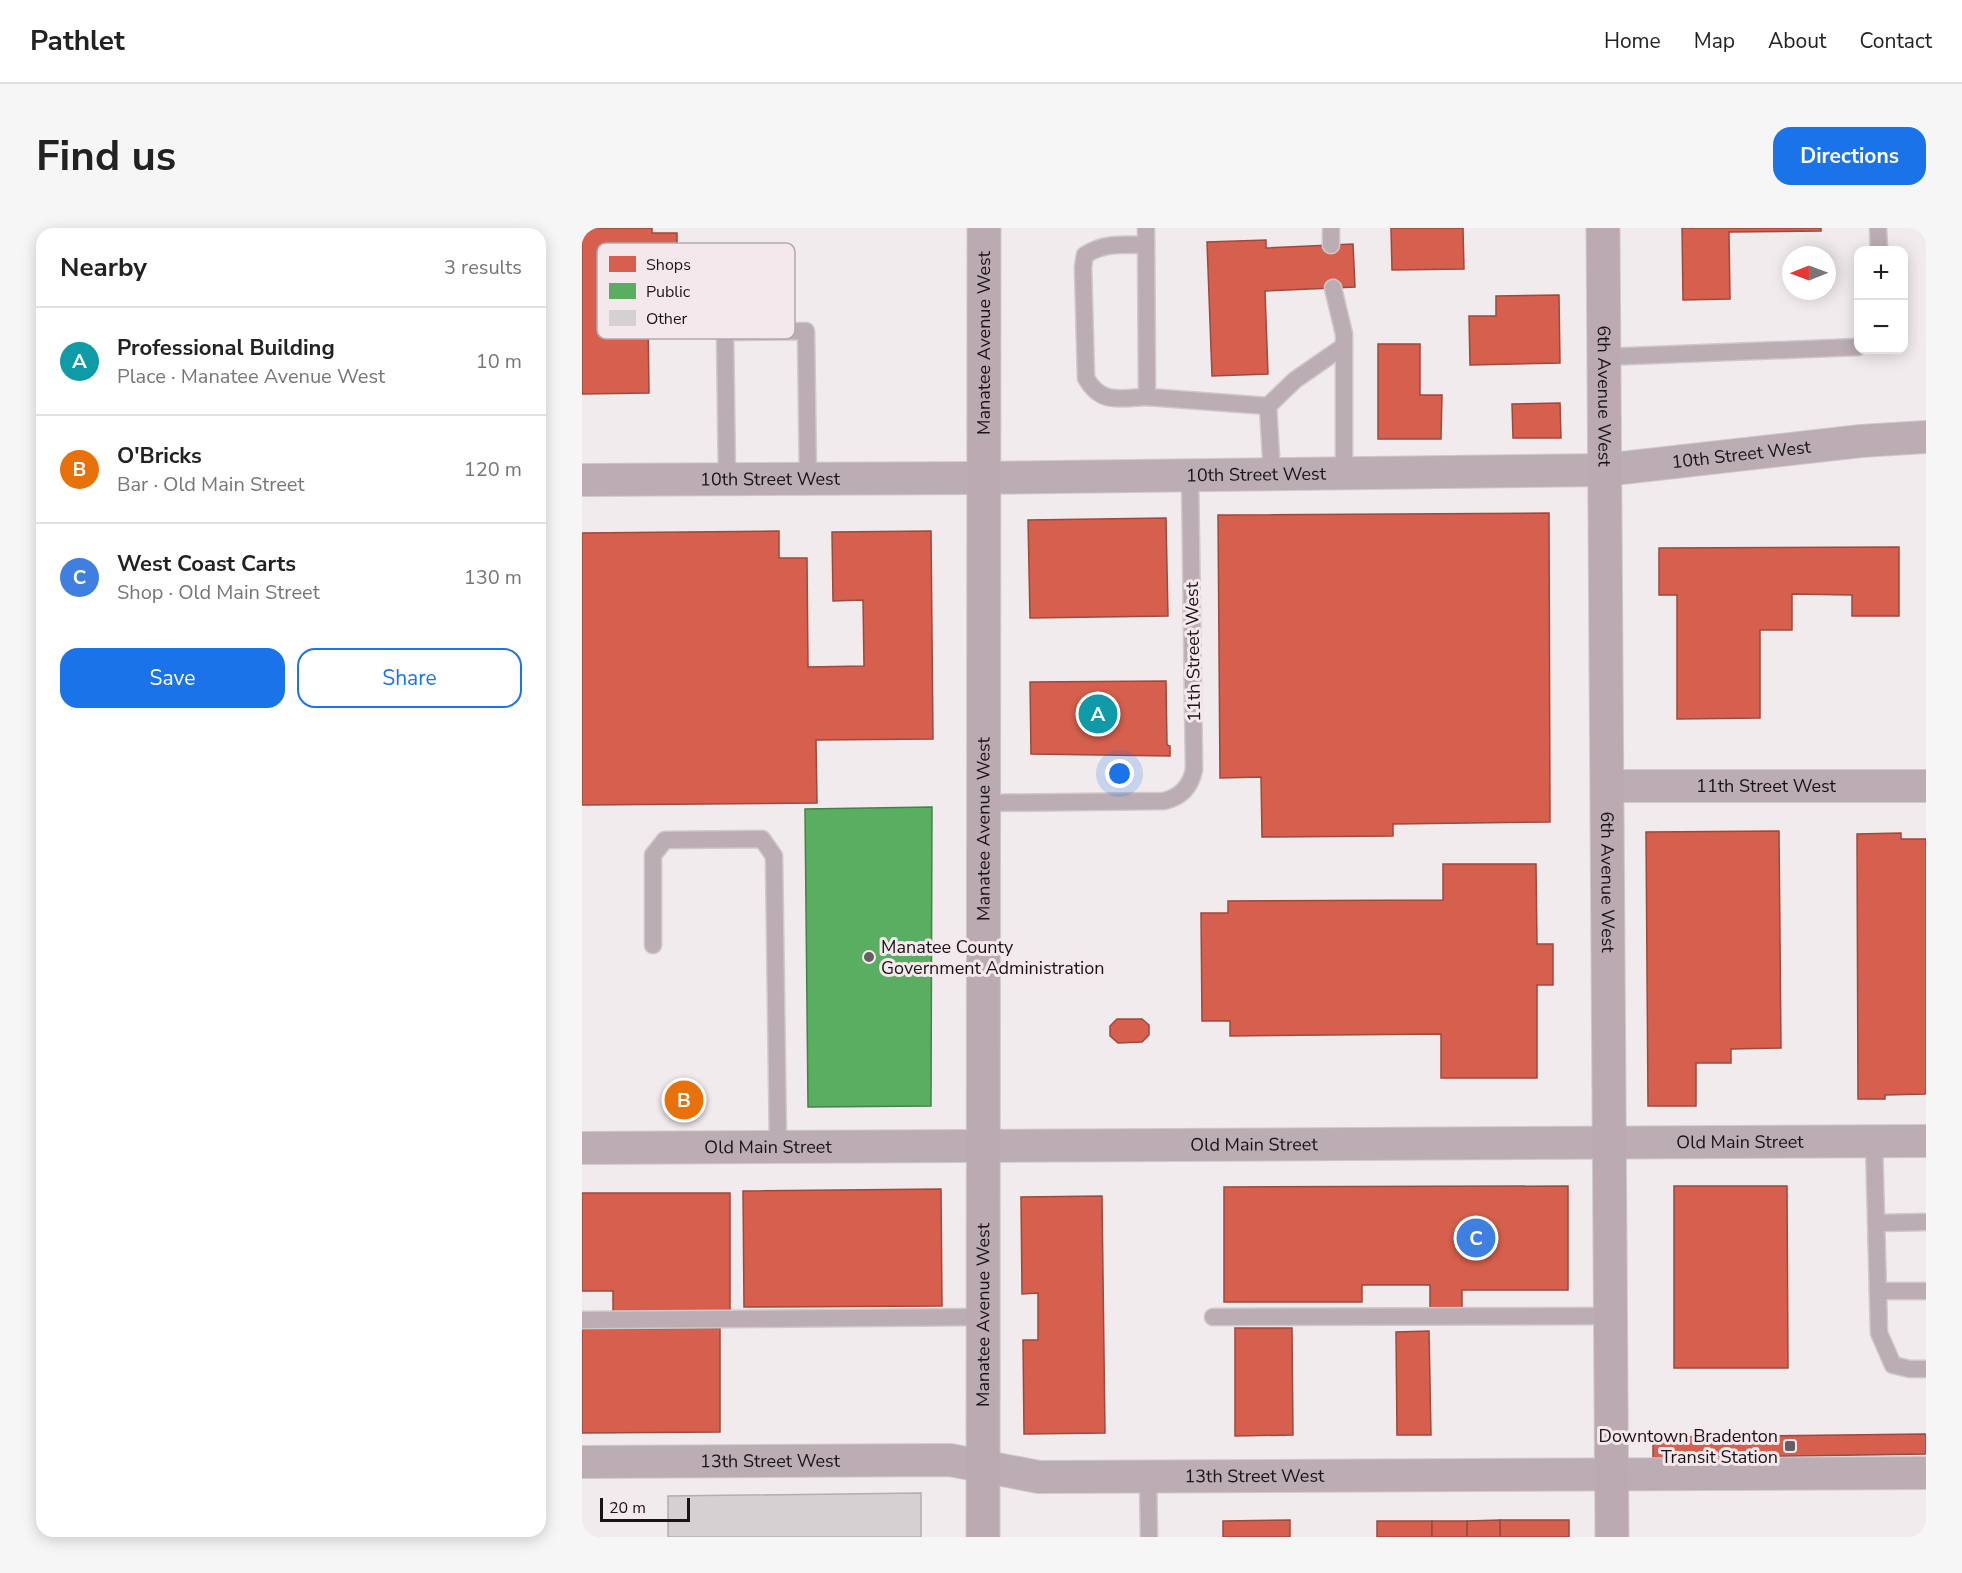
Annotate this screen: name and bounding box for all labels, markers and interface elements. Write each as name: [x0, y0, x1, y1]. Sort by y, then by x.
text: Pathlet: [30, 22, 125, 60]
text: Home: [1604, 27, 1661, 55]
text: Map: [1694, 27, 1735, 55]
text: About: [1768, 27, 1826, 55]
text: Contact: [1859, 27, 1932, 55]
button: Directions: [1773, 127, 1926, 185]
text: Find us: [36, 128, 176, 185]
legend: [597, 243, 795, 339]
north arrow: [1782, 246, 1836, 300]
map controls: [1854, 246, 1908, 354]
button: +: [1854, 246, 1908, 300]
text: Nearby: [60, 250, 147, 285]
street label: Manatee Avenue West: [972, 250, 996, 435]
text: 3 results: [444, 254, 522, 281]
text: Shops: [646, 254, 691, 276]
text: Public: [646, 281, 691, 303]
button: −: [1854, 300, 1908, 354]
text: Other: [646, 308, 687, 330]
street label: 6th Avenue West: [1592, 325, 1617, 467]
text: Professional Building: [117, 333, 335, 363]
text: A: [72, 348, 87, 375]
text: 10 m: [476, 348, 522, 375]
text: Place · Manatee Avenue West: [117, 363, 385, 390]
street label: 10th Street West: [1670, 435, 1813, 474]
text: O'Bricks: [117, 441, 202, 471]
text: B: [73, 456, 86, 483]
text: 120 m: [464, 456, 522, 483]
street label: 10th Street West: [1186, 462, 1327, 487]
street label: 10th Street West: [700, 467, 841, 491]
text: Bar · Old Main Street: [117, 471, 305, 498]
text: West Coast Carts: [117, 549, 296, 579]
text: C: [73, 564, 86, 591]
text: 130 m: [464, 564, 522, 591]
text: Shop · Old Main Street: [117, 579, 320, 606]
street label: 11th Street West: [1180, 581, 1206, 722]
button: Save: [60, 648, 285, 708]
button: Share: [297, 648, 522, 708]
pin: A: [1078, 692, 1118, 736]
street label: Manatee Avenue West: [971, 736, 996, 921]
your location: [1105, 759, 1134, 788]
street label: 11th Street West: [1696, 774, 1837, 798]
street label: 6th Avenue West: [1595, 811, 1620, 953]
place label: Manatee County Government Administration: [881, 935, 1104, 980]
marker: Manatee County Government Administration: [862, 950, 876, 964]
pin: B: [664, 1078, 704, 1122]
street label: Old Main Street: [1676, 1130, 1804, 1154]
street label: Old Main Street: [1190, 1132, 1318, 1157]
street label: Old Main Street: [704, 1135, 832, 1159]
pin: C: [1456, 1216, 1496, 1260]
street label: Manatee Avenue West: [971, 1222, 995, 1407]
place label: Downtown Bradenton Transit Station: [1599, 1424, 1778, 1469]
marker: Downtown Bradenton Transit Station: [1783, 1439, 1797, 1453]
street label: 13th Street West: [700, 1449, 841, 1473]
street label: 13th Street West: [1184, 1464, 1325, 1488]
scale bar: [600, 1495, 690, 1522]
text: 20 m: [609, 1497, 646, 1519]

